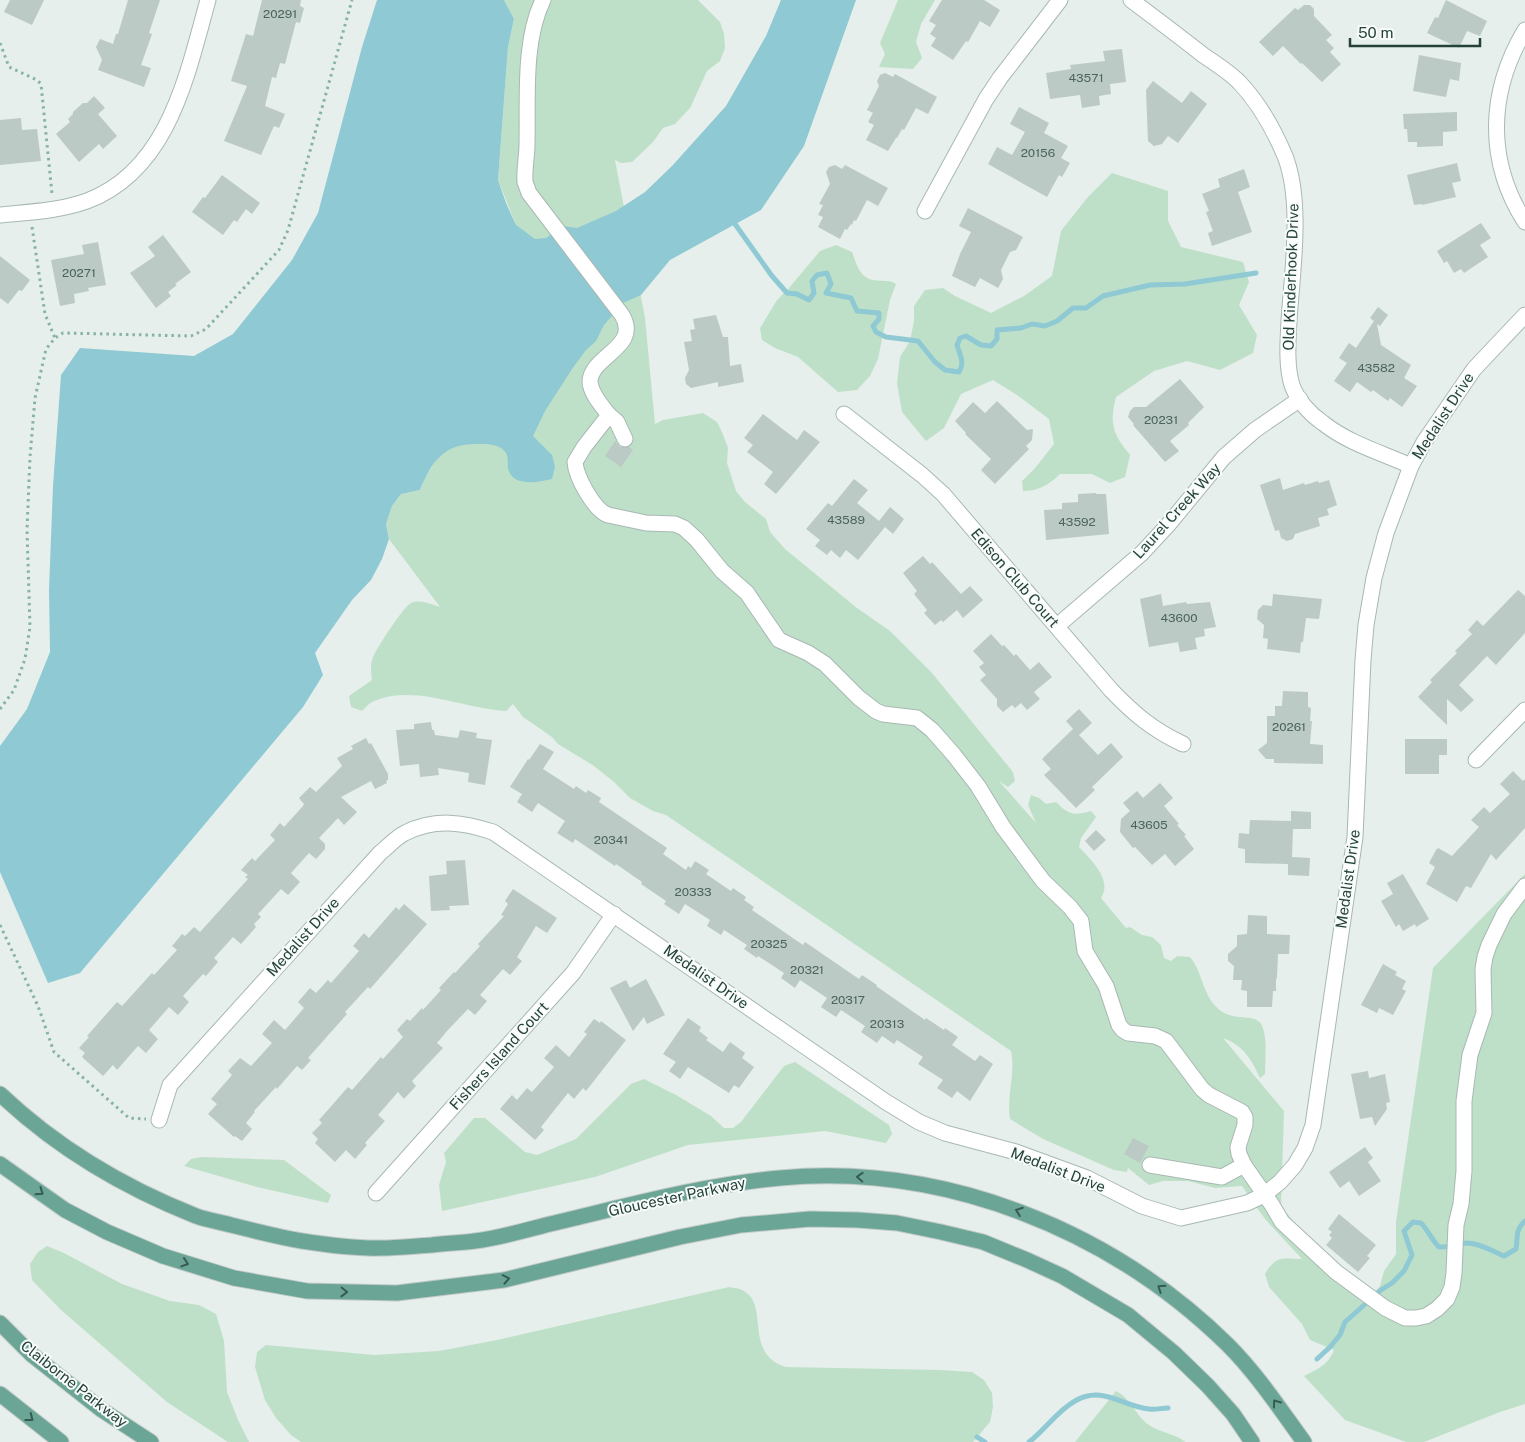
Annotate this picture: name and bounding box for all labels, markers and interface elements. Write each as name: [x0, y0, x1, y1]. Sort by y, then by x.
house number: 20291: [263, 7, 297, 21]
scale bar: [1350, 15, 1480, 47]
text: 50 m: [1358, 24, 1393, 41]
house number: 43571: [1068, 71, 1104, 85]
house number: 20156: [1021, 146, 1055, 160]
street label: Old Kinderhook Drive: [1279, 203, 1302, 351]
house number: 20271: [62, 266, 96, 280]
house number: 43582: [1357, 361, 1395, 375]
street label: Medalist Drive: [1408, 369, 1477, 462]
house number: 20231: [1144, 413, 1178, 427]
street label: Laurel Creek Way: [1129, 459, 1224, 562]
house number: 43589: [827, 513, 865, 527]
house number: 43592: [1058, 515, 1096, 529]
street label: Edison Club Court: [968, 525, 1063, 631]
house number: 43600: [1160, 611, 1198, 625]
house number: 20261: [1272, 720, 1306, 734]
house number: 43605: [1130, 818, 1168, 832]
street label: Medalist Drive: [1332, 828, 1363, 930]
house number: 20341: [594, 833, 628, 847]
house number: 20333: [675, 885, 711, 899]
street label: Medalist Drive: [263, 894, 342, 979]
house number: 20325: [751, 937, 788, 951]
street label: Medalist Drive: [660, 941, 752, 1012]
house number: 20321: [790, 963, 824, 977]
house number: 20317: [831, 993, 865, 1007]
street label: Fishers Island Court: [446, 998, 552, 1113]
house number: 20313: [870, 1017, 904, 1031]
street label: Medalist Drive: [1008, 1144, 1108, 1195]
one-way arrow: [856, 1172, 864, 1183]
street label: Gloucester Parkway: [607, 1174, 747, 1219]
one-way arrow: [34, 1186, 44, 1195]
one-way arrow: [1015, 1207, 1024, 1217]
one-way arrow: [181, 1257, 189, 1267]
one-way arrow: [502, 1275, 510, 1285]
one-way arrow: [1157, 1285, 1167, 1294]
one-way arrow: [341, 1287, 349, 1297]
street label: Claiborne Parkway: [18, 1337, 131, 1431]
one-way arrow: [1272, 1399, 1282, 1408]
one-way arrow: [25, 1413, 34, 1422]

